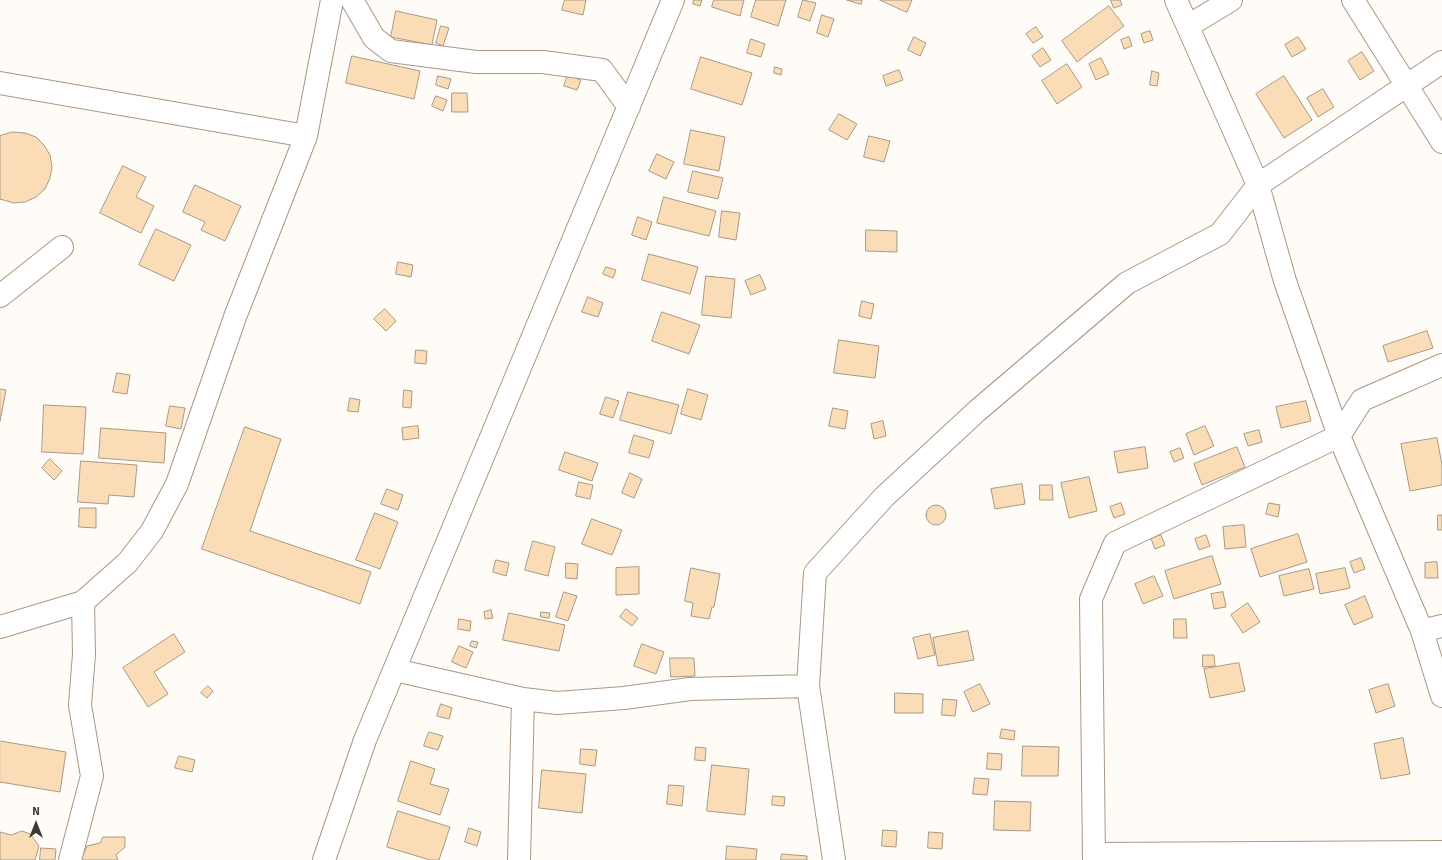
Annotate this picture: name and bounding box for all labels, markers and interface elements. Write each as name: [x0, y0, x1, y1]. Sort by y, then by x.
north arrow: [16, 804, 56, 844]
text: N: [32, 805, 40, 818]

